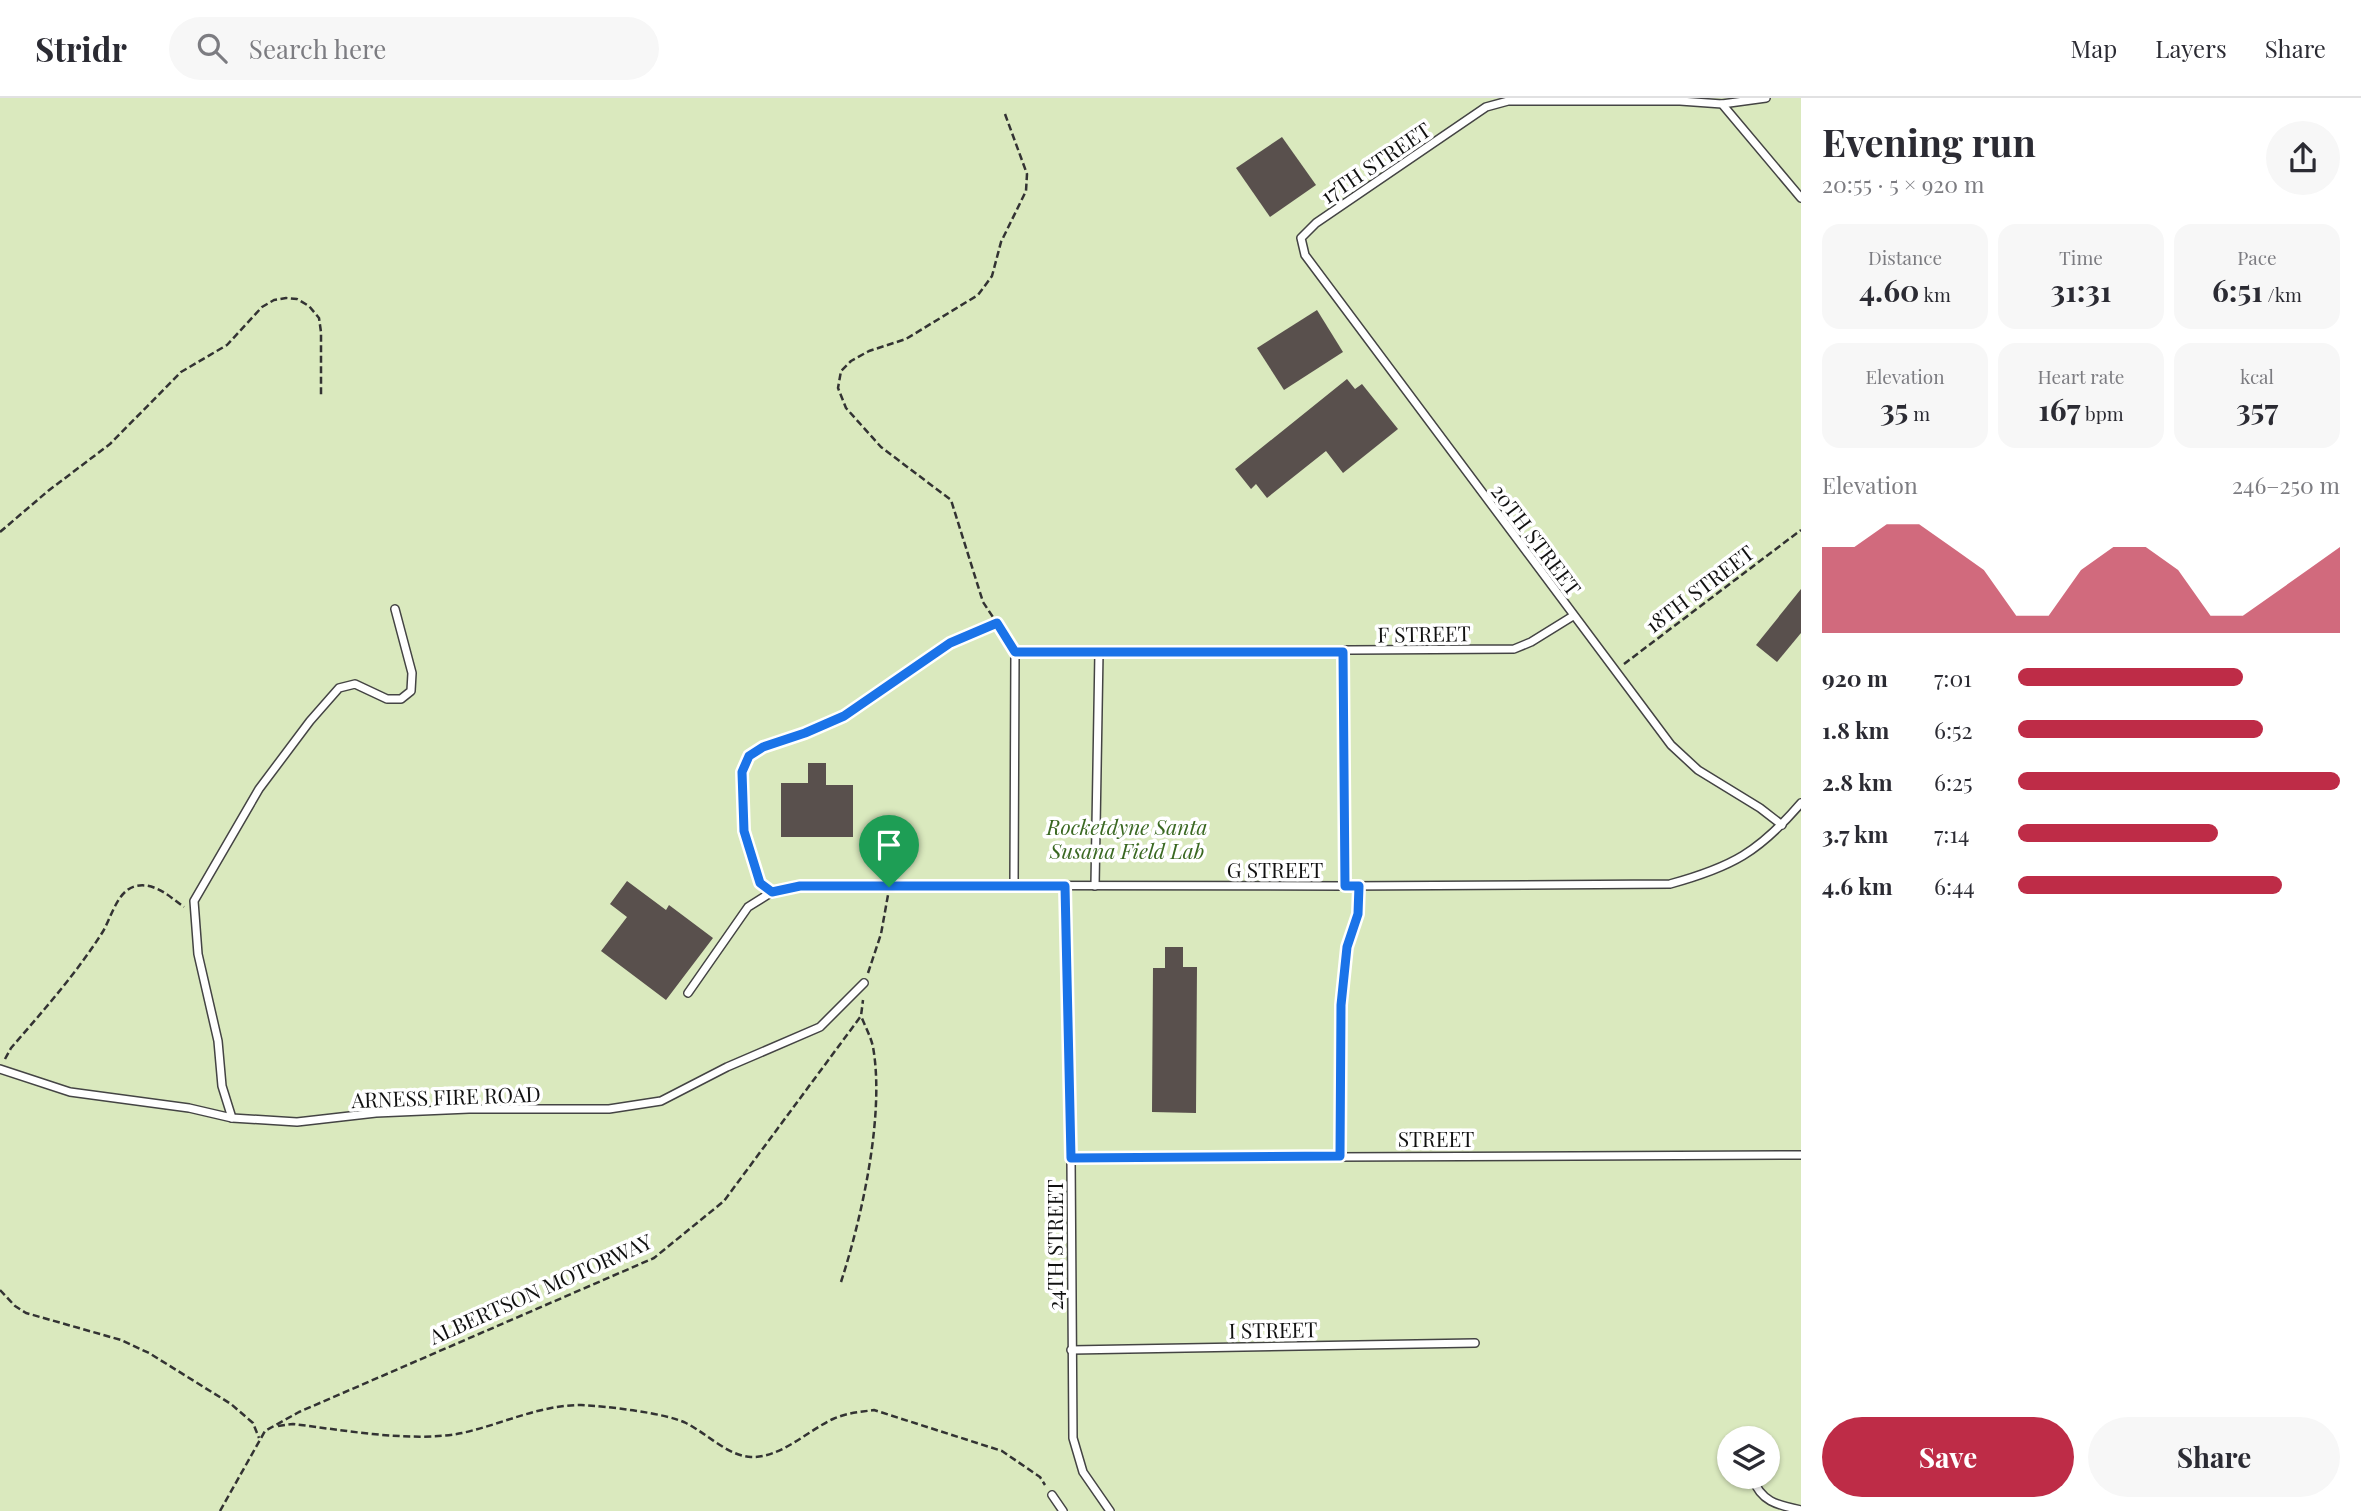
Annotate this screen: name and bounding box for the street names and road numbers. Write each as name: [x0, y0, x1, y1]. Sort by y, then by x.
street label: 17TH STREET: [1314, 115, 1436, 209]
street label: 20TH STREET: [1486, 477, 1588, 601]
street label: 18TH STREET: [1639, 538, 1759, 638]
street label: F STREET: [1377, 618, 1471, 648]
street label: G STREET: [1227, 855, 1323, 883]
street label: ARNESS FIRE ROAD: [350, 1079, 541, 1113]
street label: STREET: [1398, 1124, 1474, 1152]
street label: 24TH STREET: [1040, 1179, 1068, 1311]
street label: ALBERTSON MOTORWAY: [423, 1226, 656, 1350]
street label: I STREET: [1228, 1314, 1318, 1344]

